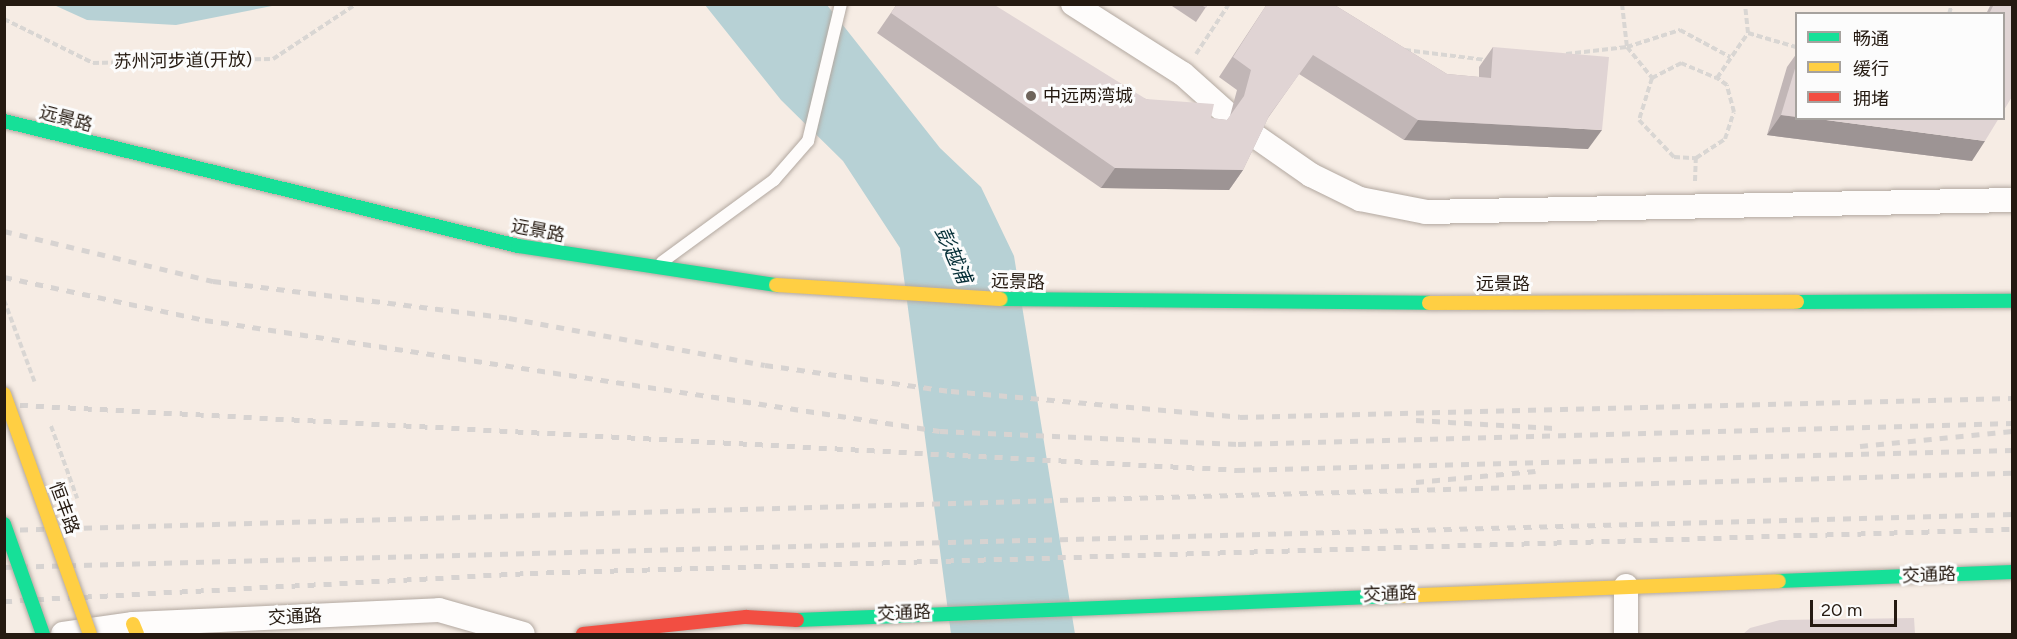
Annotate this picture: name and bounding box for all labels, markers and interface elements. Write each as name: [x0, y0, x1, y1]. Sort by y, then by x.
legend: [1795, 12, 2005, 120]
text: 畅通: [1853, 28, 1889, 50]
street label: 苏州河步道(开放): [113, 49, 253, 73]
text: 缓行: [1853, 58, 1889, 80]
place label: 中远两湾城: [1043, 85, 1133, 107]
text: 拥堵: [1853, 88, 1889, 110]
marker: 中远两湾城: [1024, 89, 1038, 103]
street label: 远景路: [37, 102, 95, 136]
street label: 远景路: [509, 215, 567, 247]
water label: 彭越浦: [930, 223, 976, 287]
street label: 远景路: [991, 270, 1045, 294]
street label: 远景路: [1476, 273, 1530, 295]
street label: 恒丰路: [45, 479, 83, 537]
street label: 交通路: [1902, 563, 1956, 587]
street label: 交通路: [1363, 582, 1417, 606]
scale bar: [1813, 588, 1900, 626]
text: 20 m: [1821, 599, 1862, 621]
street label: 交通路: [877, 601, 931, 625]
street label: 交通路: [267, 605, 323, 629]

